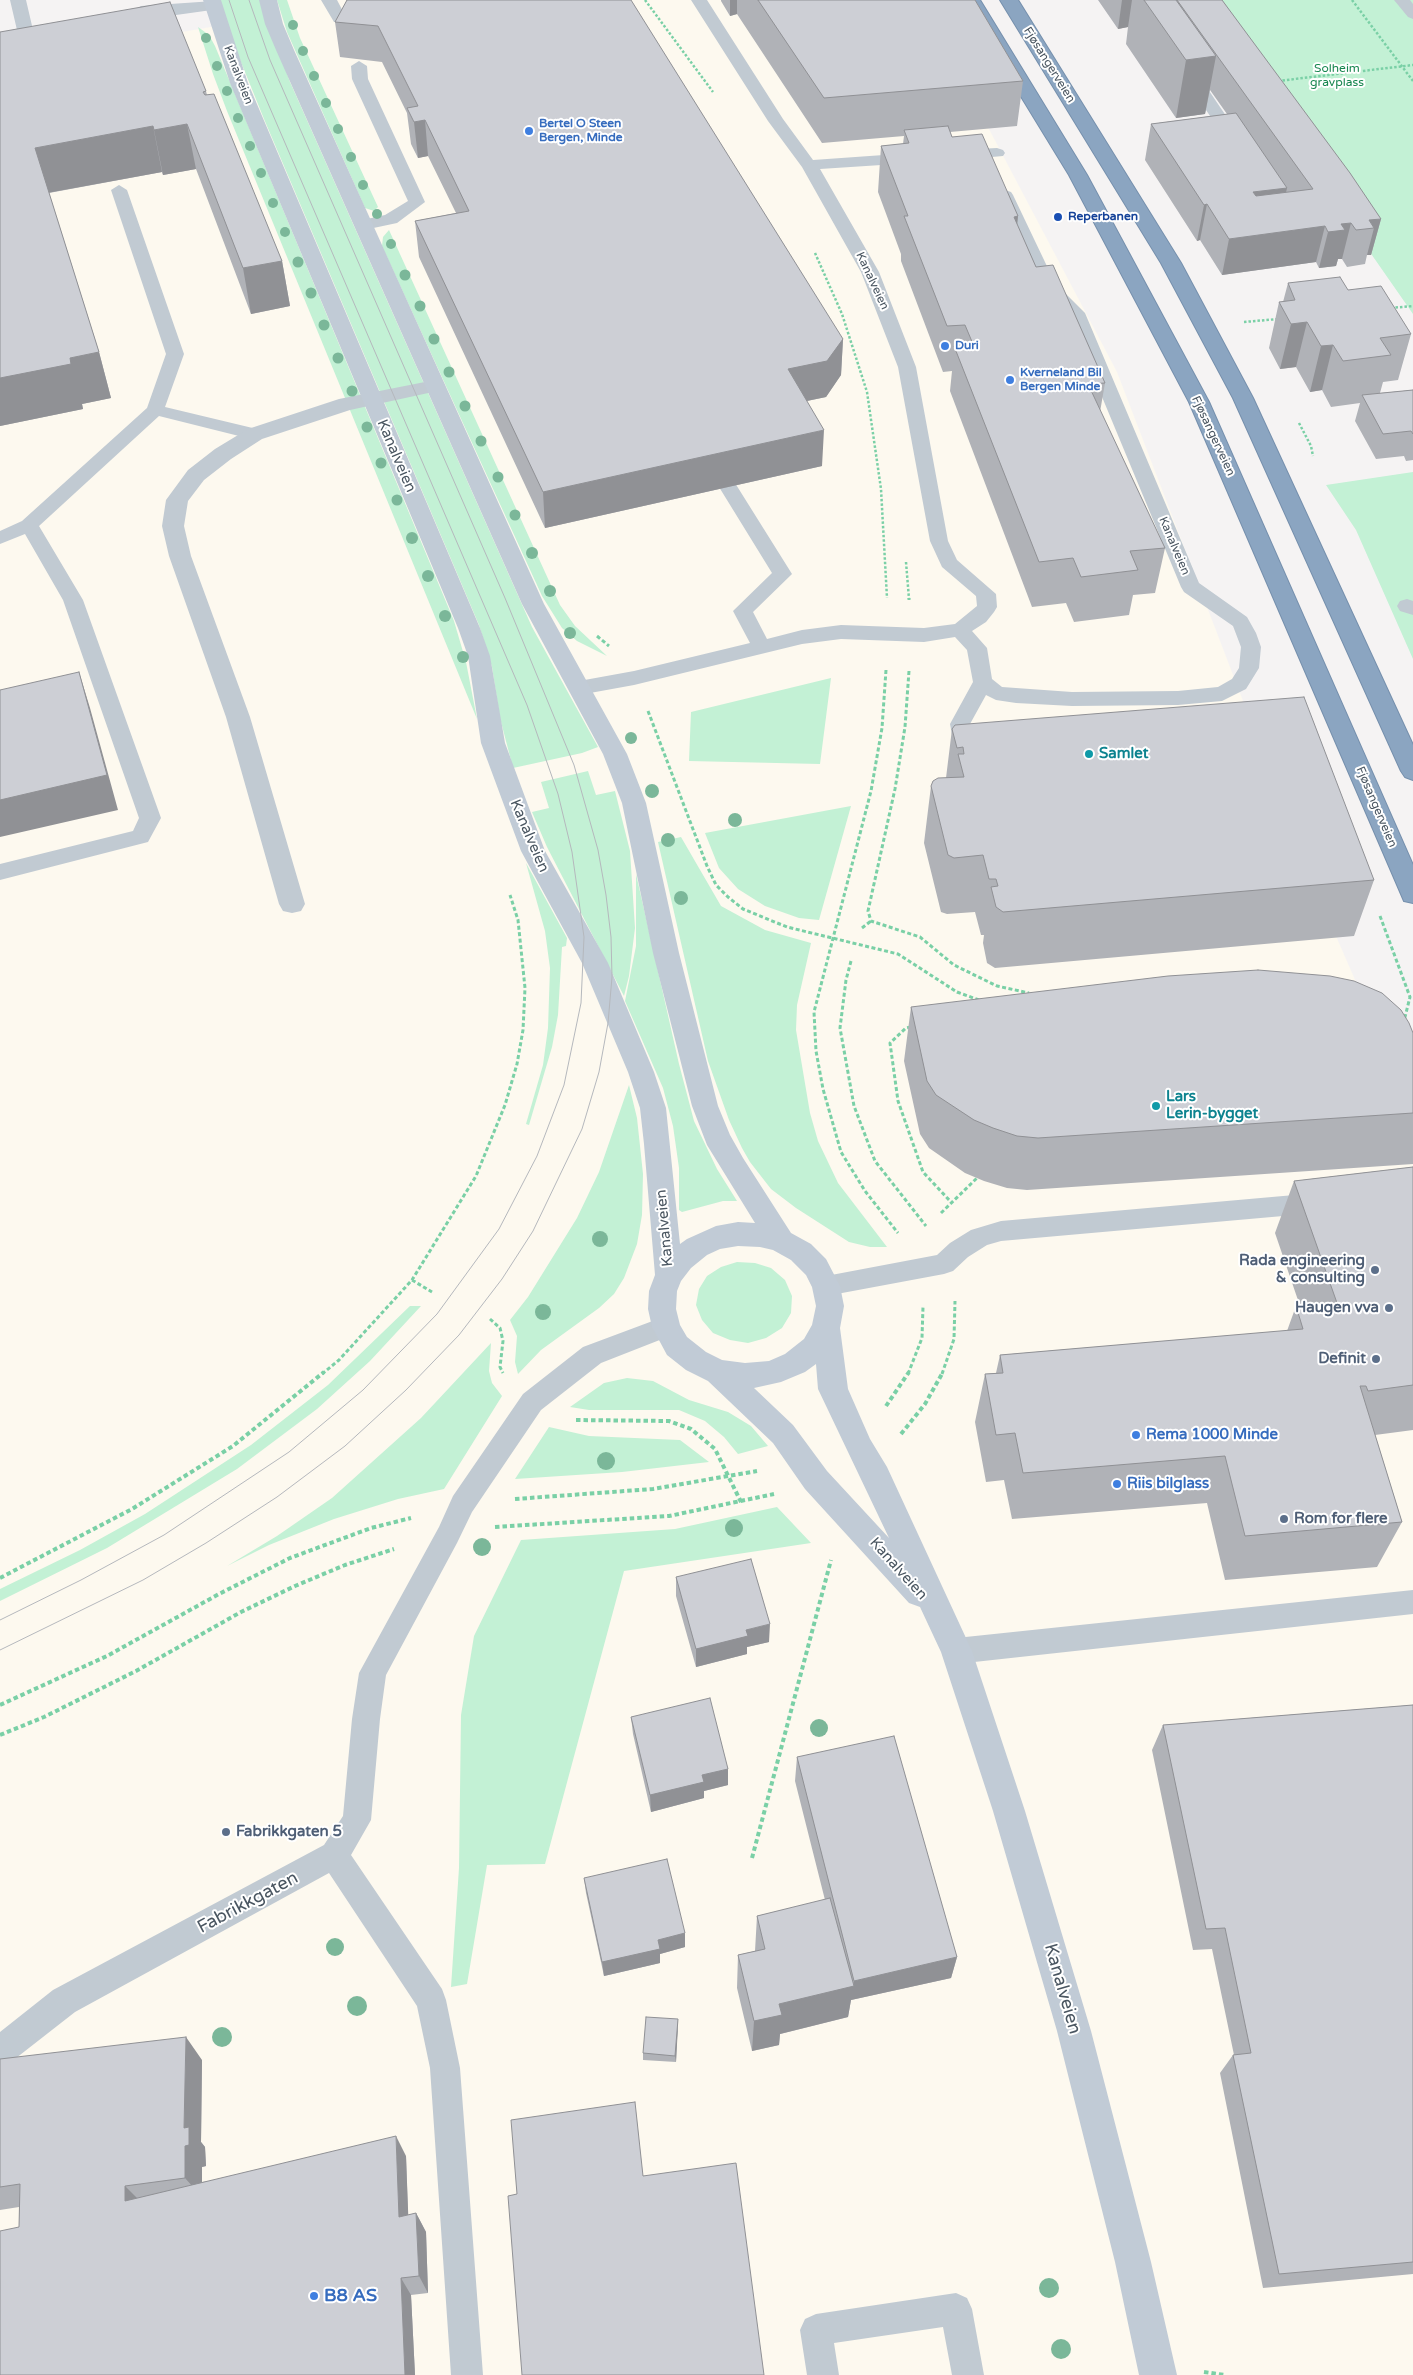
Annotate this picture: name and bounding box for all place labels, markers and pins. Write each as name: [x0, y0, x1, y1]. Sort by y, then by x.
place label: Bertel O Steen Bergen, Minde: [539, 117, 623, 145]
marker: Bertel O Steen Bergen, Minde: [523, 125, 535, 137]
place label: Reperbanen: [1068, 210, 1138, 224]
marker: Reperbanen: [1052, 211, 1064, 223]
place label: Duri: [955, 339, 979, 353]
marker: Duri: [939, 340, 951, 352]
place label: Kverneland Bil Bergen Minde: [1020, 366, 1102, 394]
marker: Kverneland Bil Bergen Minde: [1004, 374, 1016, 386]
place label: Samlet: [1099, 745, 1148, 763]
marker: Samlet: [1083, 748, 1095, 760]
place label: Lars Lerin-bygget: [1166, 1088, 1258, 1123]
marker: Lars Lerin-bygget: [1150, 1100, 1162, 1112]
place label: Rada engineering & consulting: [1239, 1252, 1365, 1287]
marker: Rada engineering & consulting: [1369, 1264, 1381, 1276]
place label: Haugen vva: [1295, 1299, 1379, 1317]
marker: Haugen vva: [1383, 1302, 1395, 1314]
place label: Definit: [1318, 1350, 1366, 1368]
marker: Definit: [1370, 1353, 1382, 1365]
place label: Rema 1000 Minde: [1146, 1426, 1278, 1444]
marker: Rema 1000 Minde: [1130, 1429, 1142, 1441]
place label: Riis bilglass: [1127, 1475, 1209, 1493]
marker: Riis bilglass: [1111, 1478, 1123, 1490]
place label: Rom for flere: [1294, 1510, 1388, 1528]
marker: Rom for flere: [1278, 1513, 1290, 1525]
place label: Fabrikkgaten 5: [236, 1823, 342, 1841]
marker: Fabrikkgaten 5: [220, 1826, 232, 1838]
place label: B8 AS: [324, 2285, 377, 2307]
marker: B8 AS: [308, 2290, 320, 2302]

